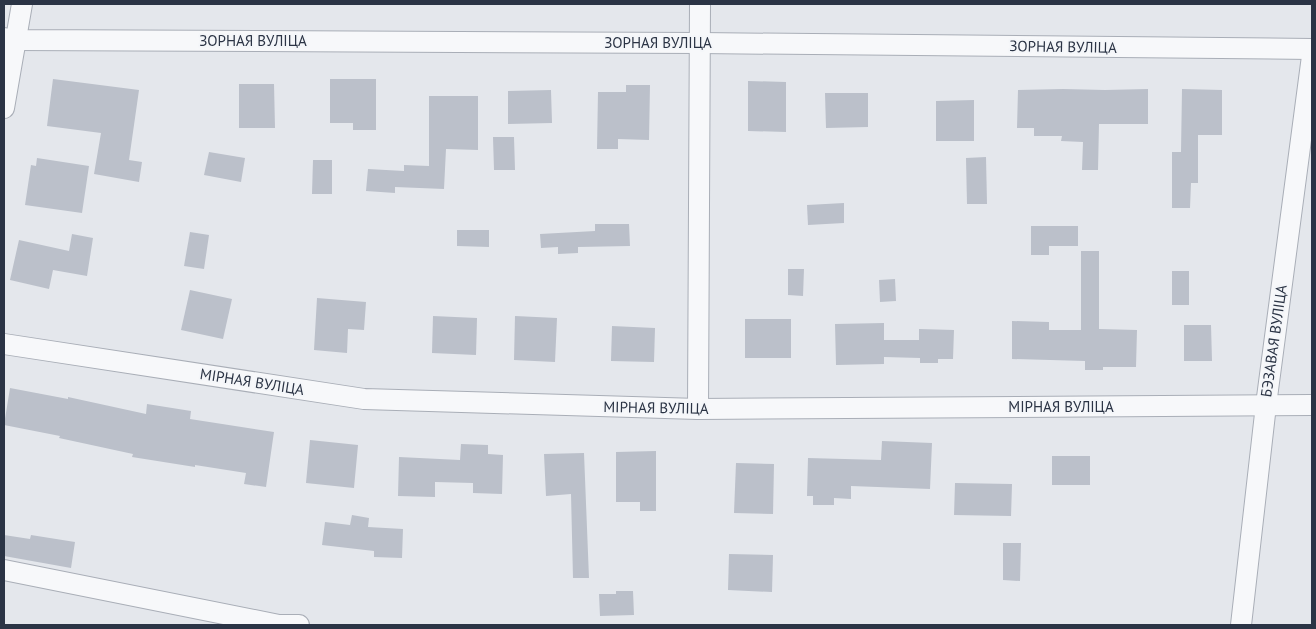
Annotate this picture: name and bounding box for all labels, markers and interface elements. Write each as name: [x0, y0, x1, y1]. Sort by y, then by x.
street label: ЗОРНАЯ ВУЛІЦА: [199, 31, 307, 50]
street label: ЗОРНАЯ ВУЛІЦА: [604, 33, 712, 52]
street label: ЗОРНАЯ ВУЛІЦА: [1009, 36, 1117, 57]
street label: БЭЗАВАЯ ВУЛІЦА: [1256, 283, 1291, 398]
street label: МІРНАЯ ВУЛІЦА: [199, 364, 306, 399]
street label: МІРНАЯ ВУЛІЦА: [603, 397, 709, 418]
street label: МІРНАЯ ВУЛІЦА: [1008, 397, 1114, 416]

